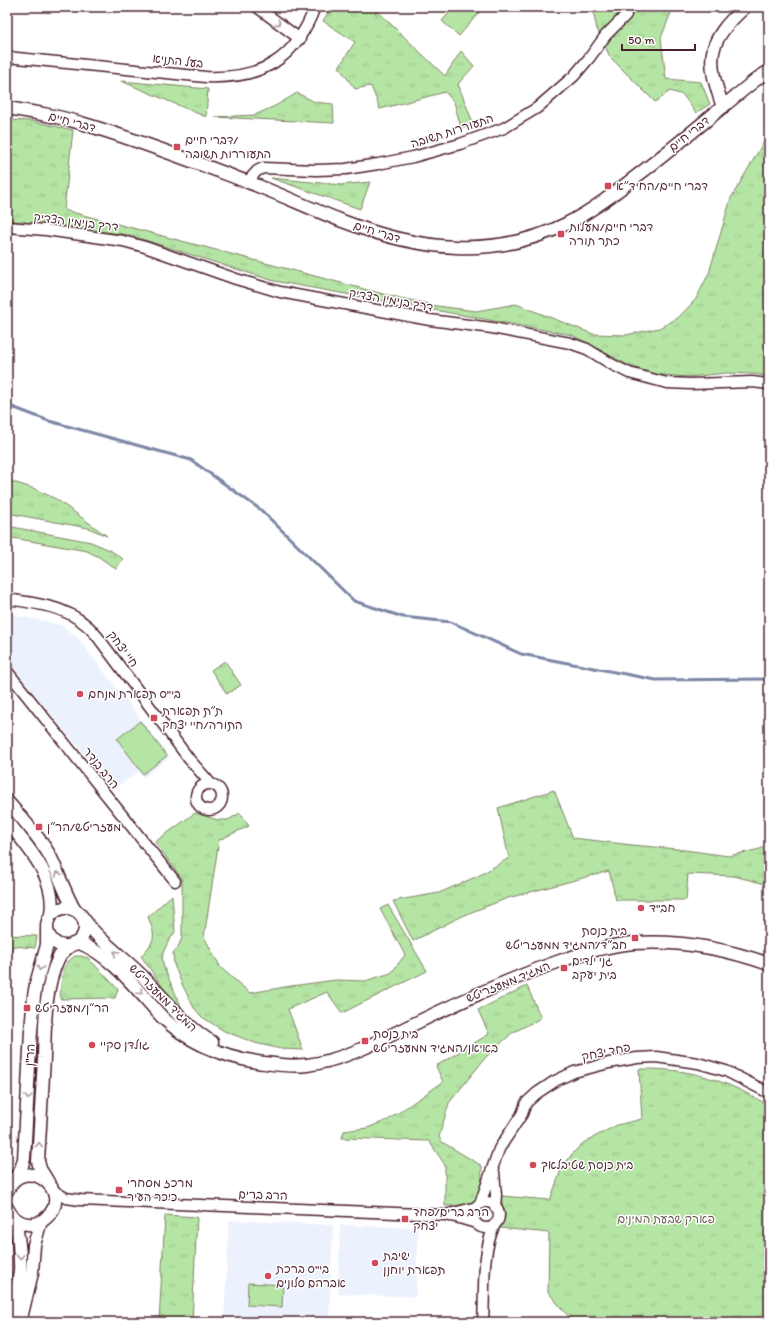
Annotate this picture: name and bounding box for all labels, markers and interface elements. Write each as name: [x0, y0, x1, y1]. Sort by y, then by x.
one-way arrow: [274, 18, 281, 25]
scale bar: [622, 26, 695, 52]
text: 50 m: [628, 33, 654, 47]
street label: בעל התניא: [152, 51, 204, 71]
street label: דברי חיים: [47, 109, 98, 135]
street label: התעוררות תשובה: [409, 111, 495, 151]
street label: דברי חיים: [666, 113, 712, 155]
place label: דברי חיים/ התעוררות תשובה: [185, 133, 271, 161]
marker: דברי חיים/ התעוררות תשובה: [172, 142, 182, 152]
place label: דברי חיים/החיד״א: [616, 179, 708, 193]
marker: דברי חיים/החיד״א: [603, 181, 613, 191]
street label: דרך בנימין הצדיק: [33, 210, 119, 235]
street label: דברי חיים: [352, 218, 403, 246]
place label: דברי חיים/מעלות כתר תורה: [568, 220, 653, 248]
marker: דברי חיים/מעלות כתר תורה: [556, 229, 566, 239]
street label: דרך בנימין הצדיק: [347, 286, 434, 315]
street label: חיי יצחק: [105, 628, 141, 670]
place label: בי"ס תפארת מנחם: [88, 687, 181, 701]
marker: בי"ס תפארת מנחם: [75, 689, 85, 699]
place label: ת״ת תפארת התורה/חיי יצחק: [161, 704, 243, 732]
marker: ת״ת תפארת התורה/חיי יצחק: [149, 713, 159, 723]
street label: הרב בנדר: [80, 745, 122, 791]
place label: מעזריטש/הר״ן: [47, 820, 121, 835]
marker: מעזריטש/הר״ן: [34, 822, 44, 832]
one-way arrow: [54, 871, 62, 878]
place label: חב"ד: [649, 901, 676, 915]
marker: חב"ד: [636, 903, 646, 913]
place label: בית כנסת חב״ד/המגיד ממעזריטש: [505, 924, 627, 952]
marker: בית כנסת חב״ד/המגיד ממעזריטש: [630, 933, 640, 943]
one-way arrow: [113, 950, 120, 957]
place label: גני ילדים בית יעקב: [572, 954, 616, 982]
street label: המגיד ממעזריטש: [464, 959, 552, 1005]
street label: המגיד ממעזריטש: [126, 961, 200, 1035]
marker: גני ילדים בית יעקב: [559, 963, 569, 973]
one-way arrow: [37, 964, 45, 971]
one-way arrow: [135, 987, 143, 995]
place label: הר״ן/מעזריטש: [35, 1001, 109, 1016]
marker: הר״ן/מעזריטש: [22, 1003, 32, 1013]
place label: בית כנסת באיאן/המגיד ממעזריטש: [373, 1027, 498, 1056]
marker: בית כנסת באיאן/המגיד ממעזריטש: [360, 1036, 370, 1046]
place label: גולדן סקיי: [100, 1038, 150, 1053]
marker: גולדן סקיי: [87, 1040, 97, 1050]
street label: פחד יצחק: [580, 1040, 632, 1064]
street label: הר"ן: [22, 1043, 38, 1067]
one-way arrow: [23, 1094, 32, 1100]
one-way arrow: [35, 1142, 44, 1148]
place label: בית כנסת שטיבלאך: [541, 1158, 633, 1173]
marker: בית כנסת שטיבלאך: [528, 1160, 538, 1170]
place label: מרכז מסחרי כיכר העיר: [127, 1176, 193, 1204]
marker: מרכז מסחרי כיכר העיר: [114, 1185, 124, 1195]
street label: הרב ברים: [238, 1187, 288, 1203]
place label: הרב ברים/פחד יצחק: [413, 1205, 489, 1233]
park label: פארק שבעת המינים: [617, 1212, 715, 1226]
marker: הרב ברים/פחד יצחק: [400, 1214, 410, 1224]
place label: ישיבת תפארת יוחנן: [382, 1249, 445, 1277]
one-way arrow: [16, 1254, 24, 1260]
marker: ישיבת תפארת יוחנן: [370, 1258, 380, 1268]
place label: בי"ס ברכת אברהם סלונים: [275, 1262, 346, 1290]
marker: בי"ס ברכת אברהם סלונים: [263, 1271, 273, 1281]

